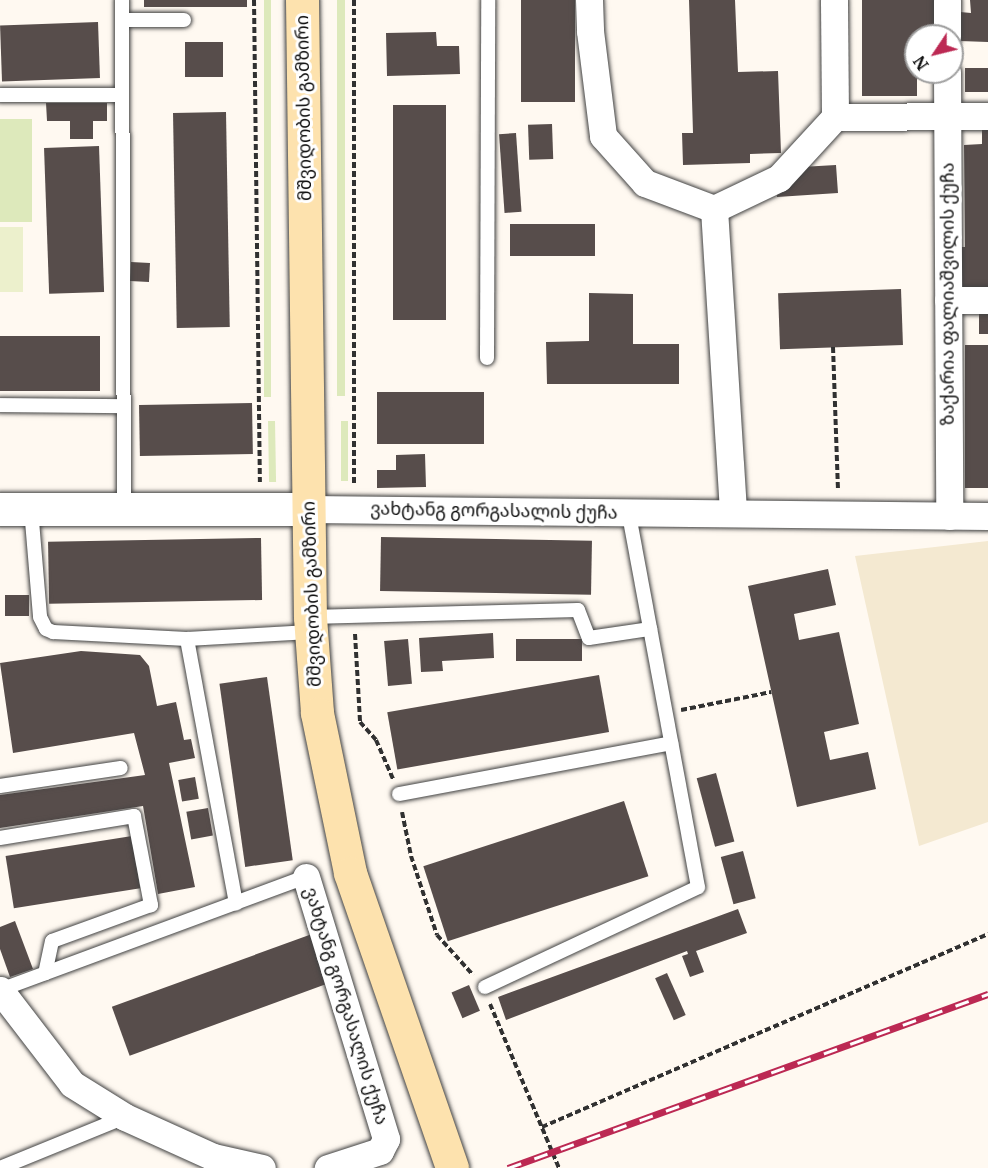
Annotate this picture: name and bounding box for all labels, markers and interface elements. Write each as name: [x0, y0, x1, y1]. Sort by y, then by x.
street label: მშვიდობის გამზირი: [292, 15, 316, 201]
north arrow: [904, 24, 964, 84]
text: N: [909, 52, 933, 74]
street label: ზაქარია ფალიაშვილის ქუჩა: [937, 162, 959, 426]
street label: ვახტანგ გორგასალის ქუჩა: [370, 498, 618, 524]
street label: მშვიდობის გამზირი: [298, 501, 326, 687]
street label: ვახტანგ გორგასალის ქუჩა: [300, 885, 392, 1127]

